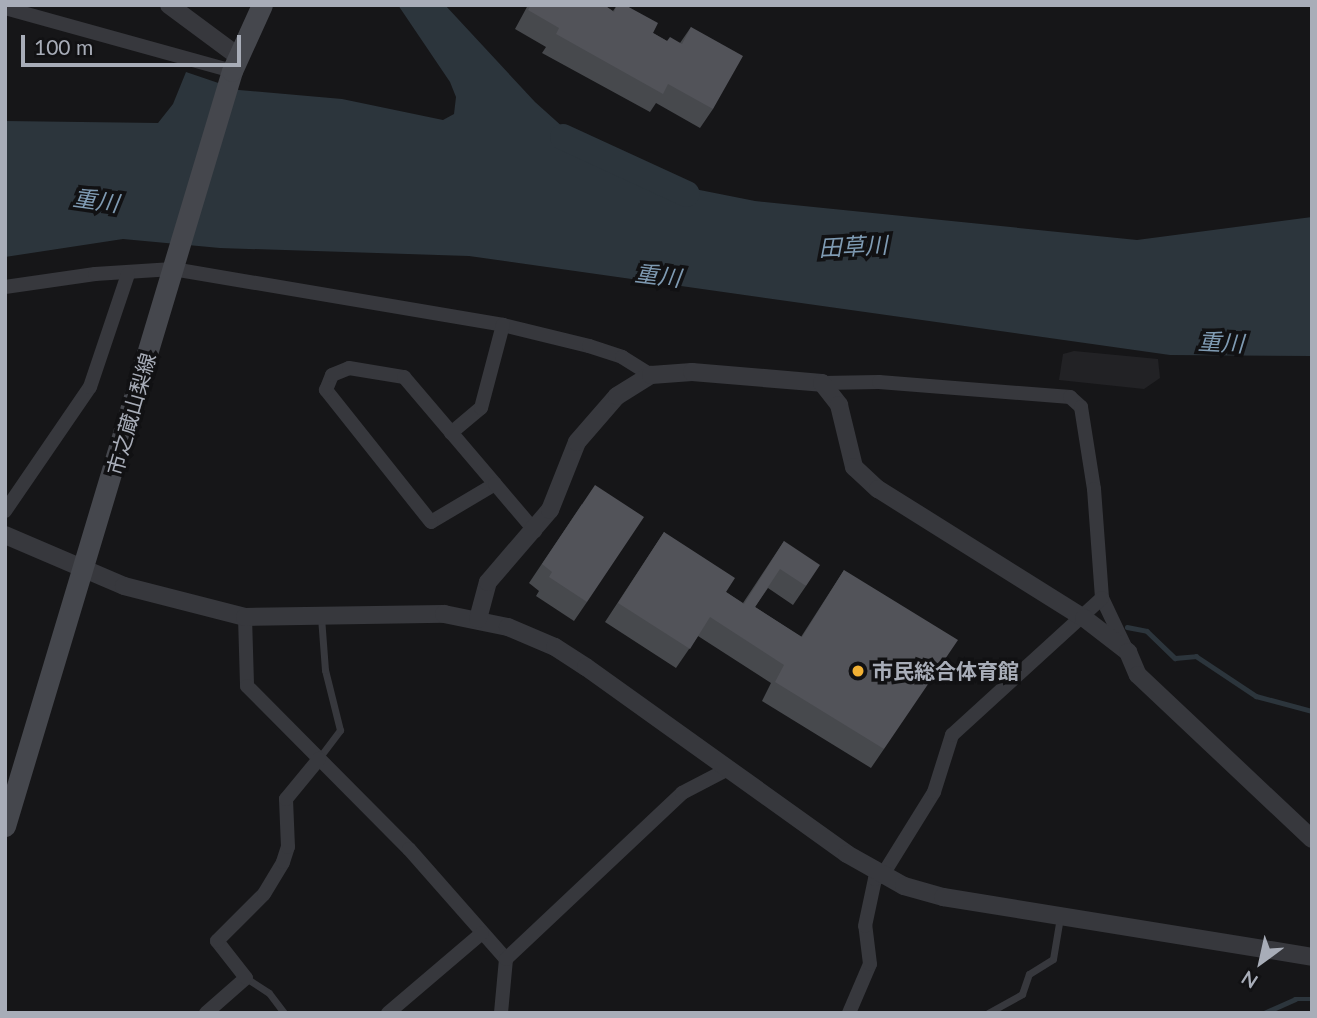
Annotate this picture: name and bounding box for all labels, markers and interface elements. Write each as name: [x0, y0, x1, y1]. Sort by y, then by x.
scale bar: [24, 21, 245, 65]
text: 100 m: [34, 34, 93, 59]
water label: 重川: [71, 183, 121, 217]
water label: 田草川: [818, 230, 888, 262]
water label: 重川: [633, 258, 683, 292]
water label: 重川: [1197, 327, 1245, 357]
street label: 市之蔵山梨線: [102, 350, 160, 478]
place label: 市民総合体育館: [872, 658, 1019, 684]
marker: 市民総合体育館: [850, 663, 866, 679]
north arrow: [1226, 927, 1296, 997]
text: N: [1237, 966, 1262, 994]

